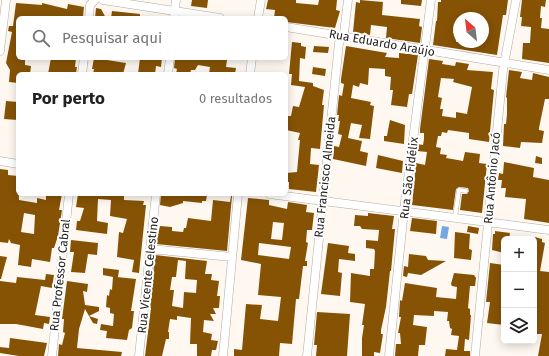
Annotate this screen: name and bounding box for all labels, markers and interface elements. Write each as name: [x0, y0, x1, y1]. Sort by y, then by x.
north arrow: [453, 12, 489, 48]
search box: [16, 16, 288, 60]
icon: search: [30, 27, 52, 49]
street label: Rua Eduardo Araújo: [328, 27, 436, 59]
text: Pesquisar aqui: [62, 29, 162, 47]
text: Por perto: [32, 88, 105, 109]
text: 0 resultados: [199, 91, 272, 106]
street label: Rua Francisco Almeida: [312, 116, 338, 238]
street label: Rua Antônio Jacó: [481, 131, 503, 225]
street label: Rua São Fidélix: [397, 136, 421, 220]
street label: Rua Vicente Celestino: [135, 216, 161, 334]
street label: Rua Professor Cabral: [47, 218, 73, 332]
map controls: [501, 236, 537, 344]
button: +: [501, 236, 537, 272]
button: −: [501, 272, 537, 308]
button: layers: [501, 308, 537, 344]

